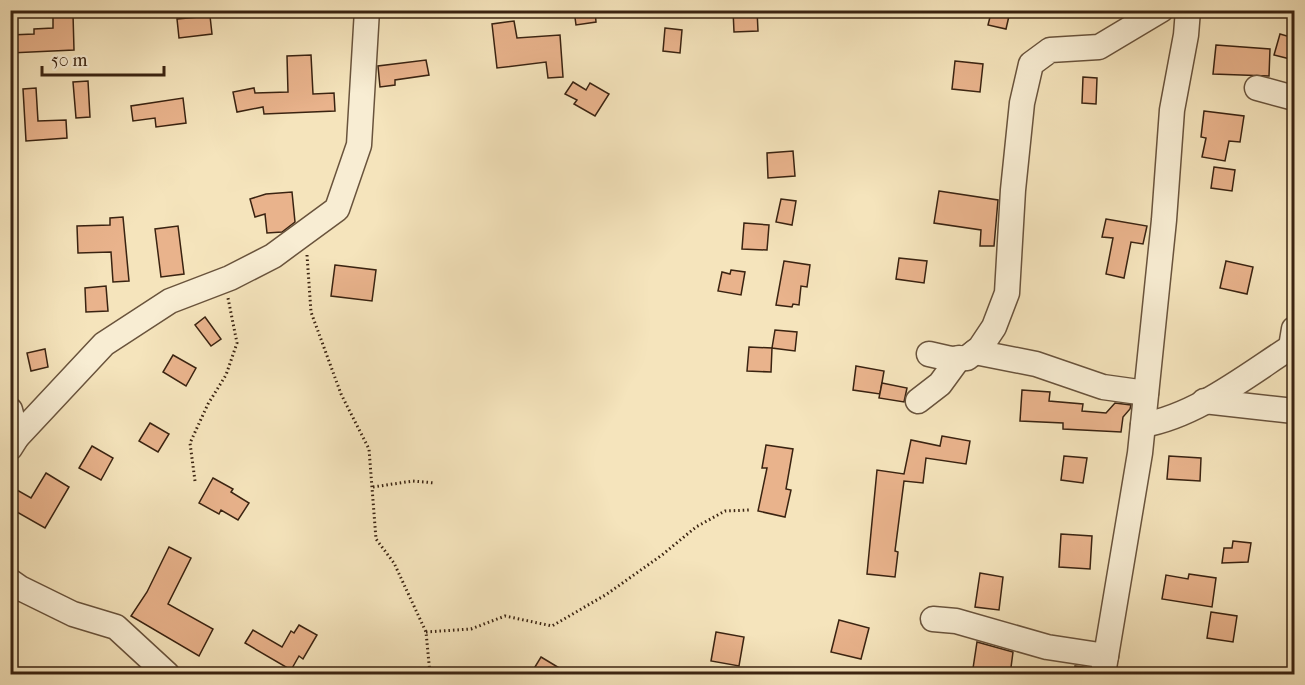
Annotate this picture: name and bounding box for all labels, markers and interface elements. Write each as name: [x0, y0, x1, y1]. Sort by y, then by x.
scale bar: [42, 39, 164, 77]
text: 50 m: [51, 50, 88, 71]

